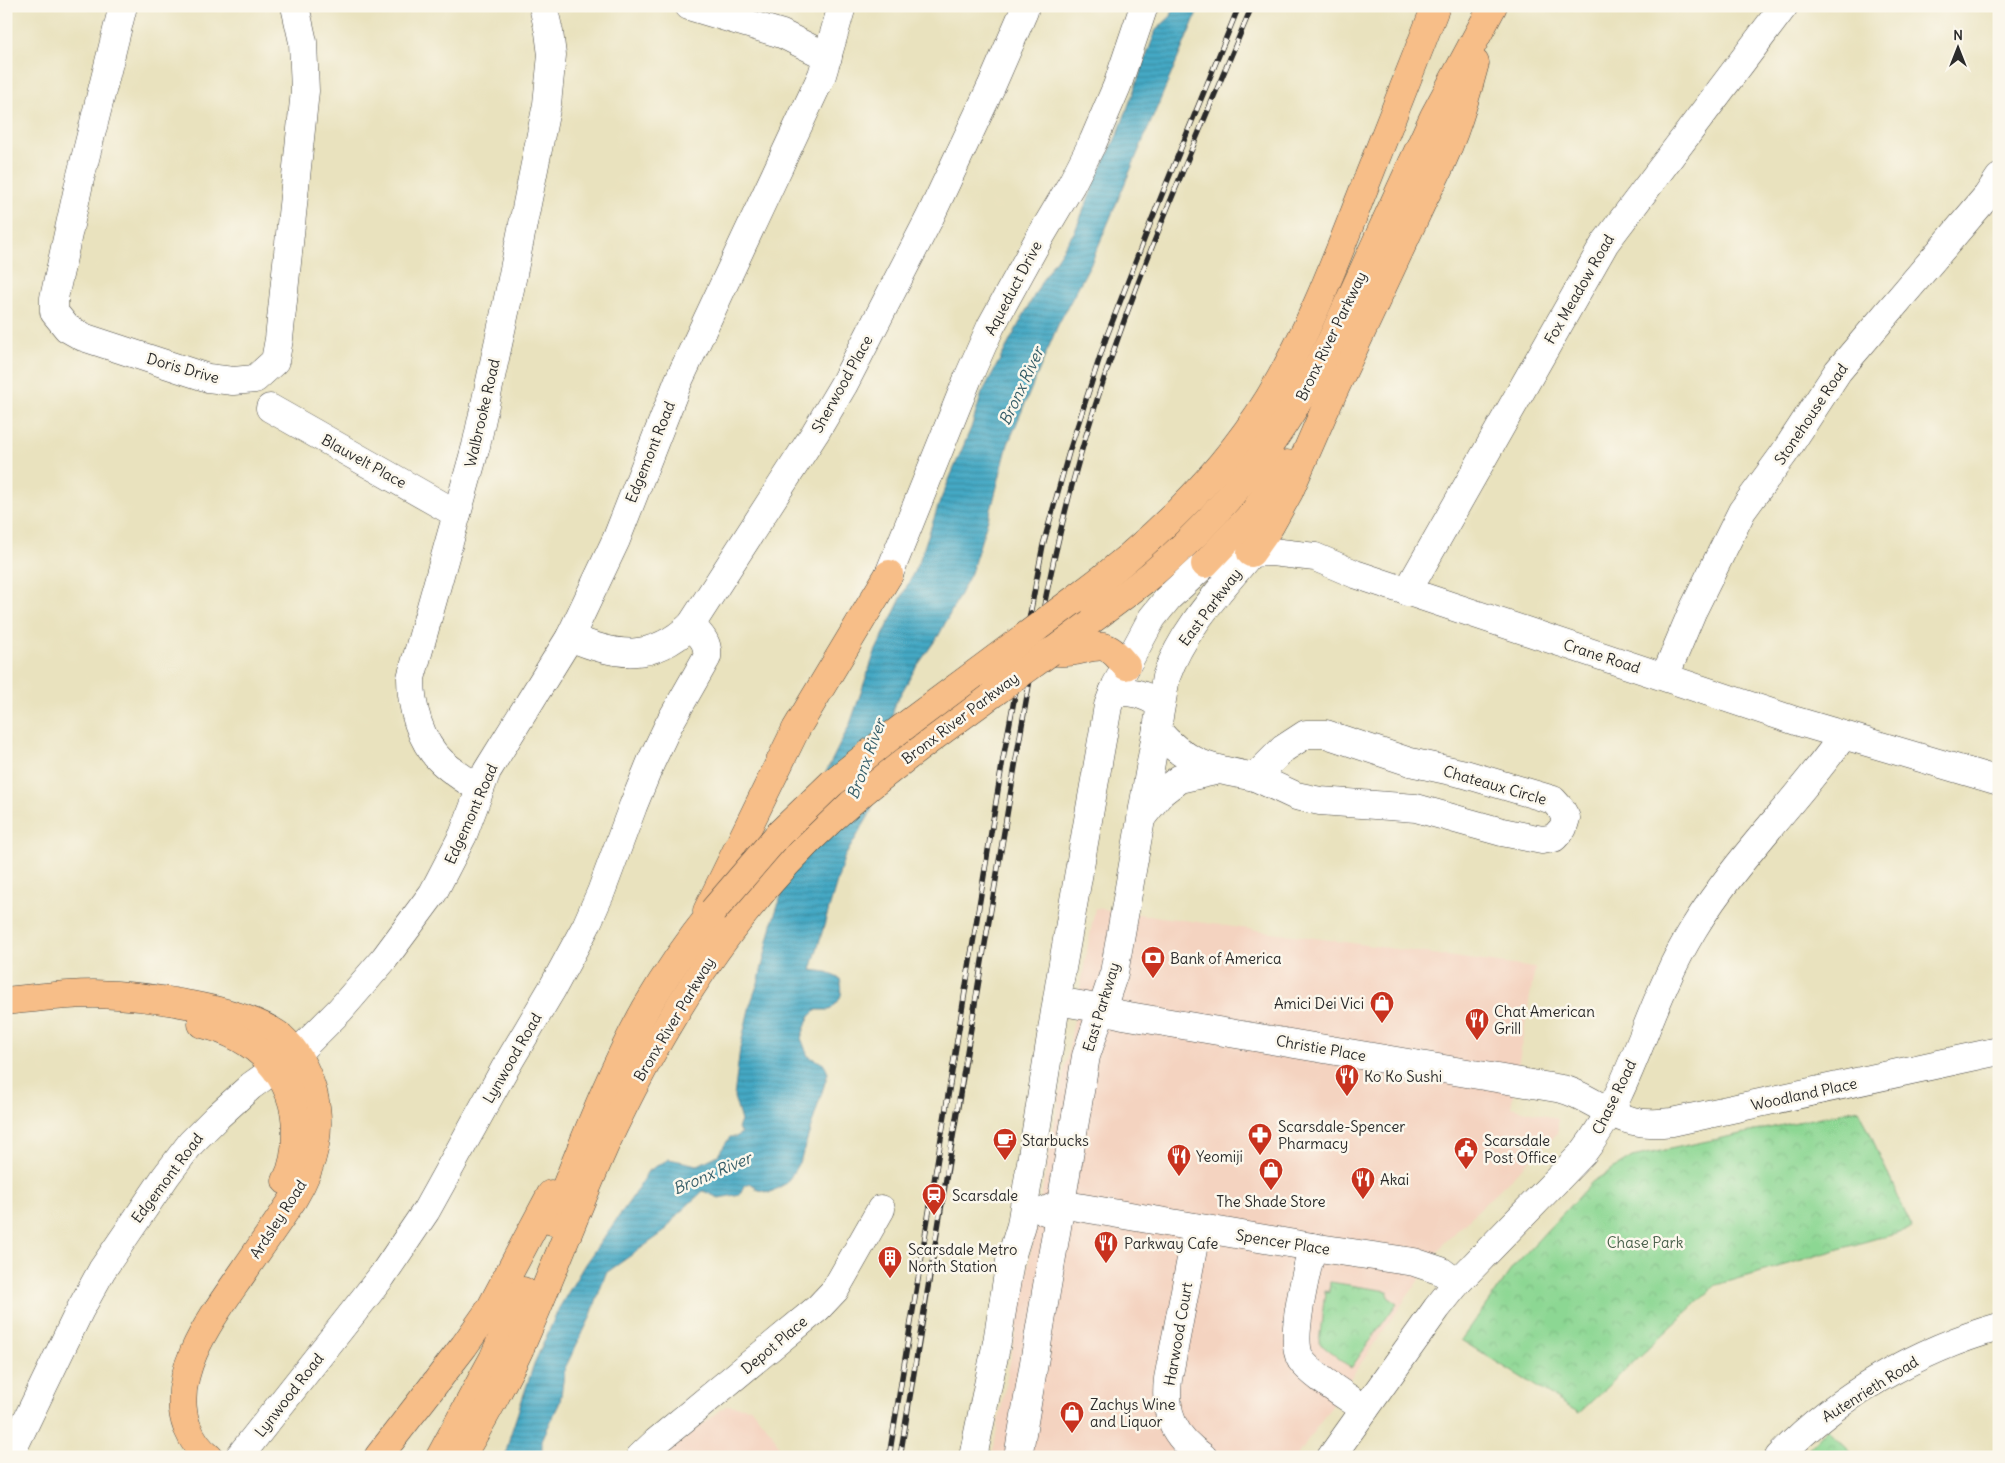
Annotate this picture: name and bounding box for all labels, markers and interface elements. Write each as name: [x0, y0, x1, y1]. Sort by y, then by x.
north arrow: [1932, 22, 1982, 72]
text: N: [1953, 26, 1963, 44]
street label: Fox Meadow Road: [1540, 231, 1618, 347]
street label: Aqueduct Drive: [980, 238, 1046, 338]
street label: Bronx River Parkway: [1291, 268, 1371, 404]
street label: Sherwood Place: [807, 332, 877, 436]
water label: Bronx River: [994, 342, 1049, 428]
street label: Doris Drive: [145, 349, 221, 387]
street label: Walbrooke Road: [460, 357, 504, 469]
street label: Stonehouse Road: [1770, 360, 1852, 468]
street label: Edgemont Road: [621, 398, 679, 506]
street label: Blauvelt Place: [318, 430, 410, 492]
street label: East Parkway: [1175, 564, 1245, 650]
street label: Crane Road: [1561, 635, 1643, 677]
street label: Bronx River Parkway: [898, 668, 1022, 768]
water label: Bronx River: [842, 714, 891, 802]
street label: Edgemont Road: [440, 761, 502, 867]
street label: Chateaux Circle: [1441, 761, 1549, 809]
bank icon: Bank of America: [1140, 945, 1166, 979]
place label: Bank of America: [1170, 949, 1282, 968]
street label: Bronx River Parkway: [629, 953, 719, 1085]
street label: East Parkway: [1078, 960, 1124, 1054]
shop icon: Amici Dei Vici: [1369, 990, 1395, 1024]
place label: Amici Dei Vici: [1274, 994, 1364, 1013]
place label: Chat American Grill: [1494, 1002, 1595, 1038]
restaurant icon: Chat American Grill: [1464, 1007, 1490, 1041]
street label: Lynwood Road: [478, 1009, 546, 1107]
street label: Christie Place: [1274, 1031, 1368, 1065]
street label: Chase Road: [1588, 1056, 1640, 1137]
restaurant icon: Ko Ko Sushi: [1334, 1063, 1360, 1097]
place label: Ko Ko Sushi: [1364, 1067, 1442, 1086]
street label: Woodland Place: [1749, 1073, 1859, 1115]
place label: Scarsdale-Spencer Pharmacy: [1278, 1117, 1405, 1153]
pharmacy icon: Scarsdale-Spencer Pharmacy: [1247, 1122, 1273, 1156]
cafe icon: Starbucks: [992, 1127, 1018, 1161]
street label: Edgemont Road: [127, 1129, 207, 1227]
place label: Starbucks: [1022, 1131, 1089, 1150]
place label: Scarsdale Post Office: [1484, 1131, 1557, 1167]
public building icon: Scarsdale Post Office: [1453, 1136, 1479, 1170]
restaurant icon: Yeomiji: [1166, 1143, 1192, 1177]
water label: Bronx River: [670, 1147, 757, 1199]
place label: Yeomiji: [1196, 1147, 1243, 1166]
shop icon: The Shade Store: [1258, 1157, 1284, 1191]
restaurant icon: Akai: [1350, 1166, 1376, 1200]
place label: Akai: [1380, 1170, 1409, 1189]
street label: Ardsley Road: [246, 1176, 311, 1262]
station icon: Scarsdale: [921, 1182, 947, 1216]
place label: Scarsdale: [952, 1186, 1018, 1205]
place label: The Shade Store: [1216, 1192, 1326, 1211]
street label: Spencer Place: [1235, 1225, 1331, 1259]
restaurant icon: Parkway Cafe: [1093, 1230, 1119, 1264]
park label: Chase Park: [1607, 1233, 1684, 1252]
place label: Parkway Cafe: [1124, 1234, 1218, 1253]
place label: Scarsdale Metro North Station: [908, 1240, 1017, 1276]
building icon: Scarsdale Metro North Station: [877, 1245, 903, 1279]
street label: Harwood Court: [1160, 1281, 1196, 1387]
street label: Depot Place: [737, 1312, 811, 1378]
street label: Lynwood Road: [250, 1349, 328, 1441]
street label: Autenrieth Road: [1818, 1352, 1922, 1426]
place label: Zachys Wine and Liquor: [1090, 1395, 1176, 1431]
shop icon: Zachys Wine and Liquor: [1059, 1400, 1085, 1434]

